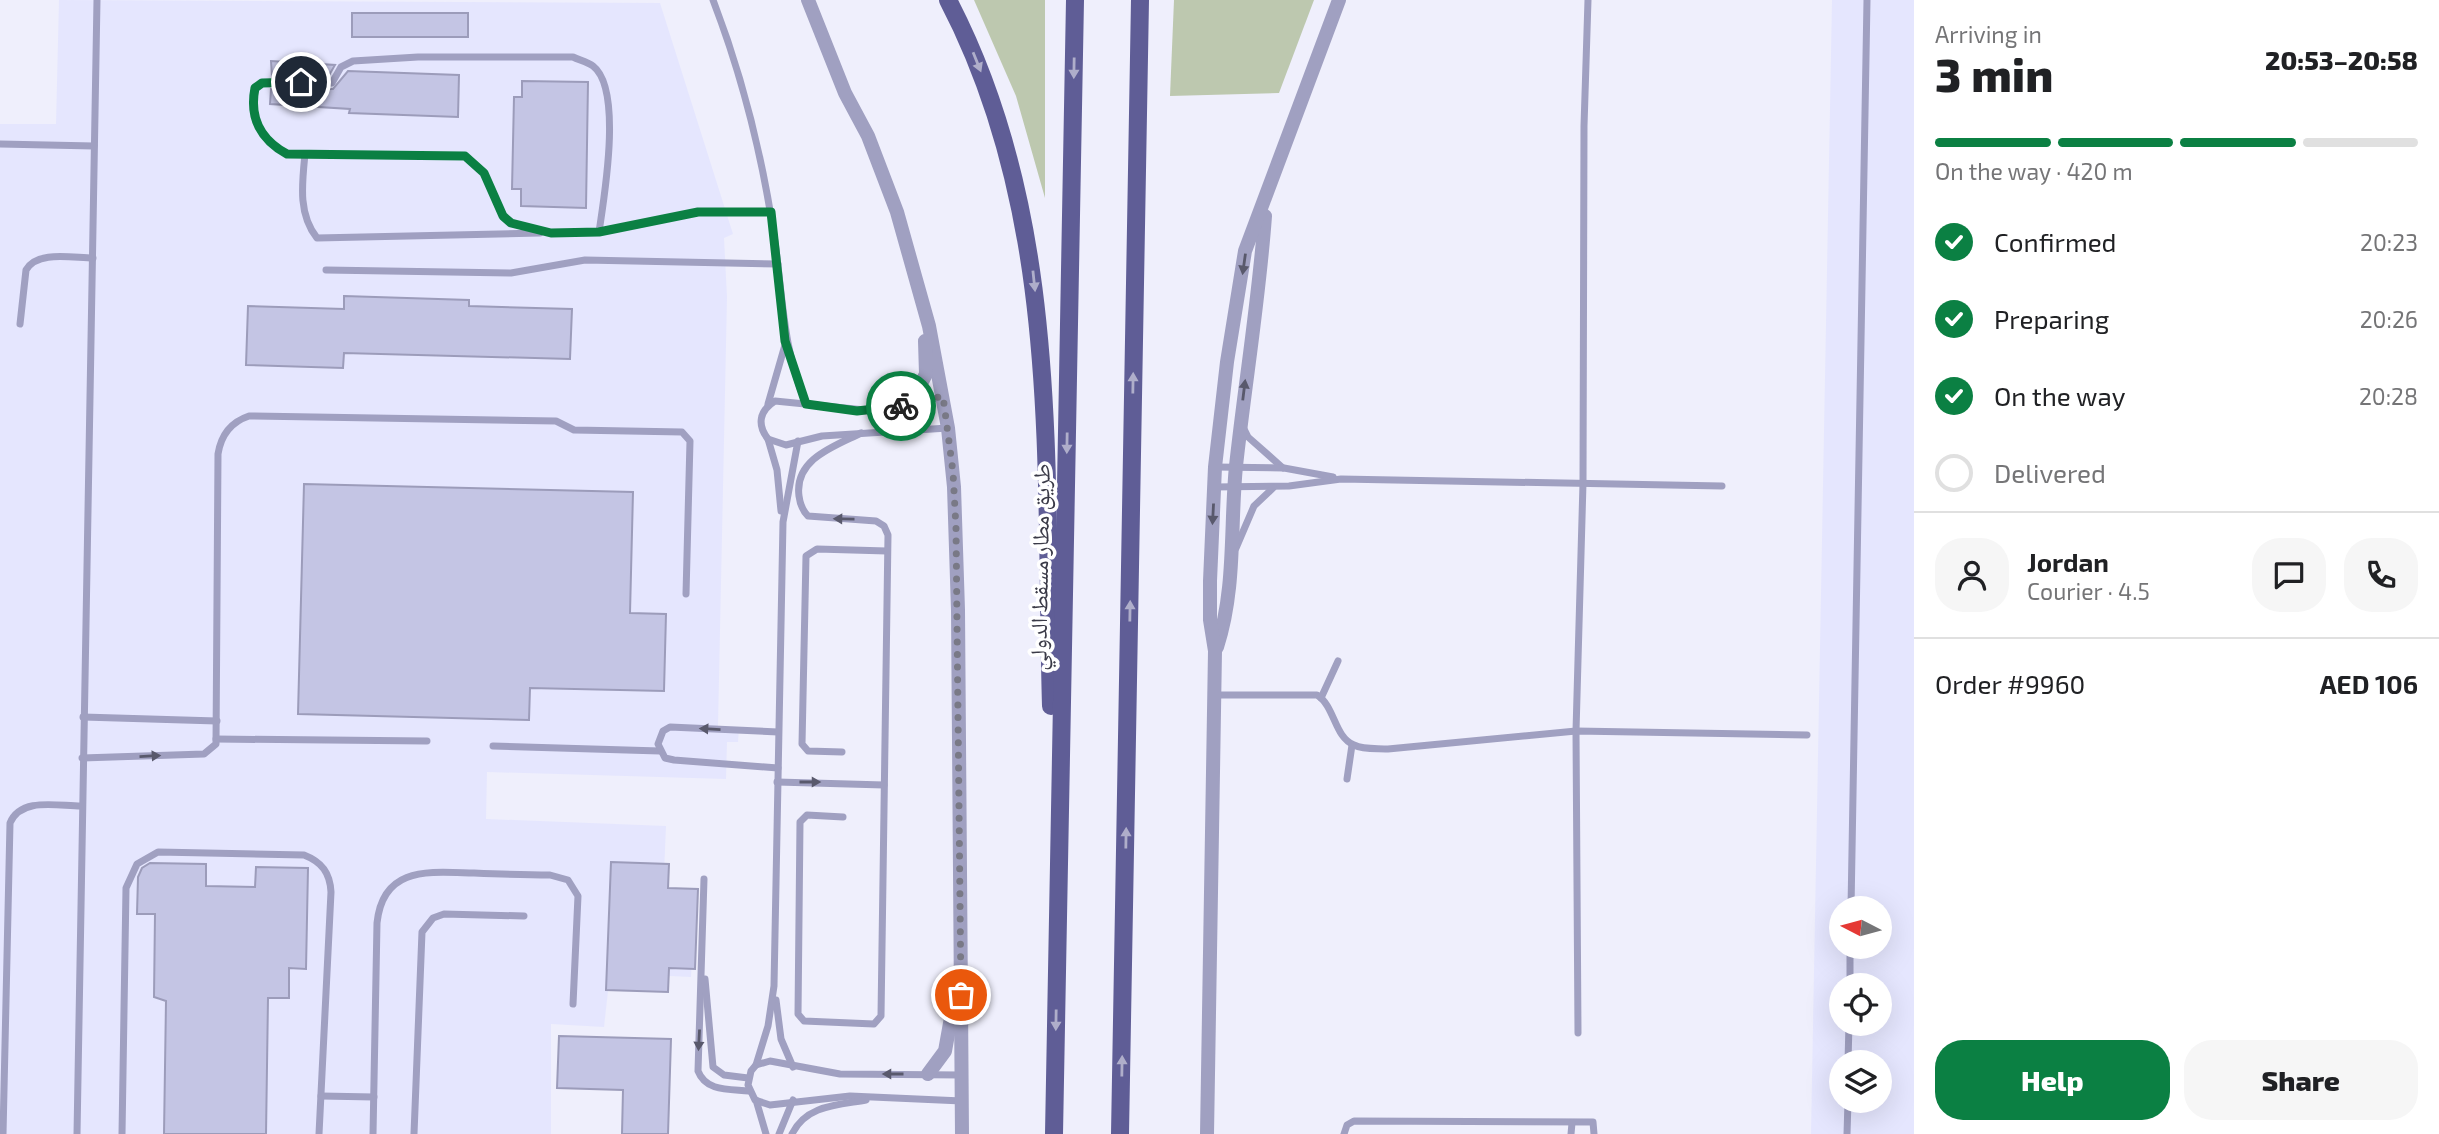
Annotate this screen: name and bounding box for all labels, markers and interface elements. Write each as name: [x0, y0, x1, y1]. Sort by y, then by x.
text: Arriving in: [1935, 20, 2042, 48]
text: 20:53–20:58: [2265, 44, 2418, 75]
text: 3 min: [1935, 46, 2053, 101]
one-way arrow: [971, 51, 982, 72]
pin: [271, 52, 331, 112]
one-way arrow: [1068, 57, 1080, 79]
icon: home: [282, 63, 320, 101]
text: On the way · 420 m: [1935, 157, 2133, 185]
icon: check: [1935, 223, 1973, 261]
text: Confirmed: [1994, 226, 2117, 257]
text: 20:23: [2360, 228, 2418, 256]
one-way arrow: [1238, 253, 1249, 275]
one-way arrow: [1029, 270, 1040, 292]
icon: check: [1935, 300, 1973, 338]
text: Preparing: [1994, 303, 2109, 334]
text: 20:26: [2360, 305, 2418, 333]
courier: [866, 371, 936, 441]
one-way arrow: [1127, 372, 1139, 394]
icon: check: [1935, 377, 1973, 415]
one-way arrow: [1239, 379, 1250, 401]
text: On the way: [1994, 380, 2125, 411]
text: 20:28: [2359, 382, 2418, 410]
icon: bike: [882, 387, 920, 425]
one-way arrow: [1061, 432, 1073, 454]
text: Delivered: [1994, 457, 2106, 488]
street label: طريق مطار مسقط الدولي: [1023, 463, 1061, 671]
one-way arrow: [1208, 503, 1219, 525]
one-way arrow: [833, 513, 855, 525]
button: person: [1935, 538, 2009, 612]
button: chat: [2252, 538, 2326, 612]
button: phone: [2344, 538, 2418, 612]
text: Jordan: [2027, 546, 2109, 577]
text: Courier · 4.5: [2027, 577, 2150, 605]
one-way arrow: [1124, 600, 1136, 622]
text: Order #9960: [1935, 668, 2085, 699]
text: AED 106: [2320, 668, 2418, 699]
one-way arrow: [698, 724, 720, 735]
one-way arrow: [140, 751, 162, 762]
one-way arrow: [799, 776, 821, 788]
one-way arrow: [1120, 827, 1132, 849]
north arrow: [1829, 896, 1892, 959]
map controls: [1829, 896, 1892, 1113]
pin: [931, 965, 991, 1025]
button: locate: [1829, 973, 1892, 1036]
icon: bag: [942, 976, 980, 1014]
one-way arrow: [1050, 1009, 1062, 1031]
one-way arrow: [693, 1029, 704, 1051]
button: Help: [1935, 1040, 2170, 1120]
button: Share: [2184, 1040, 2418, 1120]
button: layers: [1829, 1050, 1892, 1113]
one-way arrow: [1116, 1055, 1127, 1077]
one-way arrow: [882, 1068, 904, 1080]

